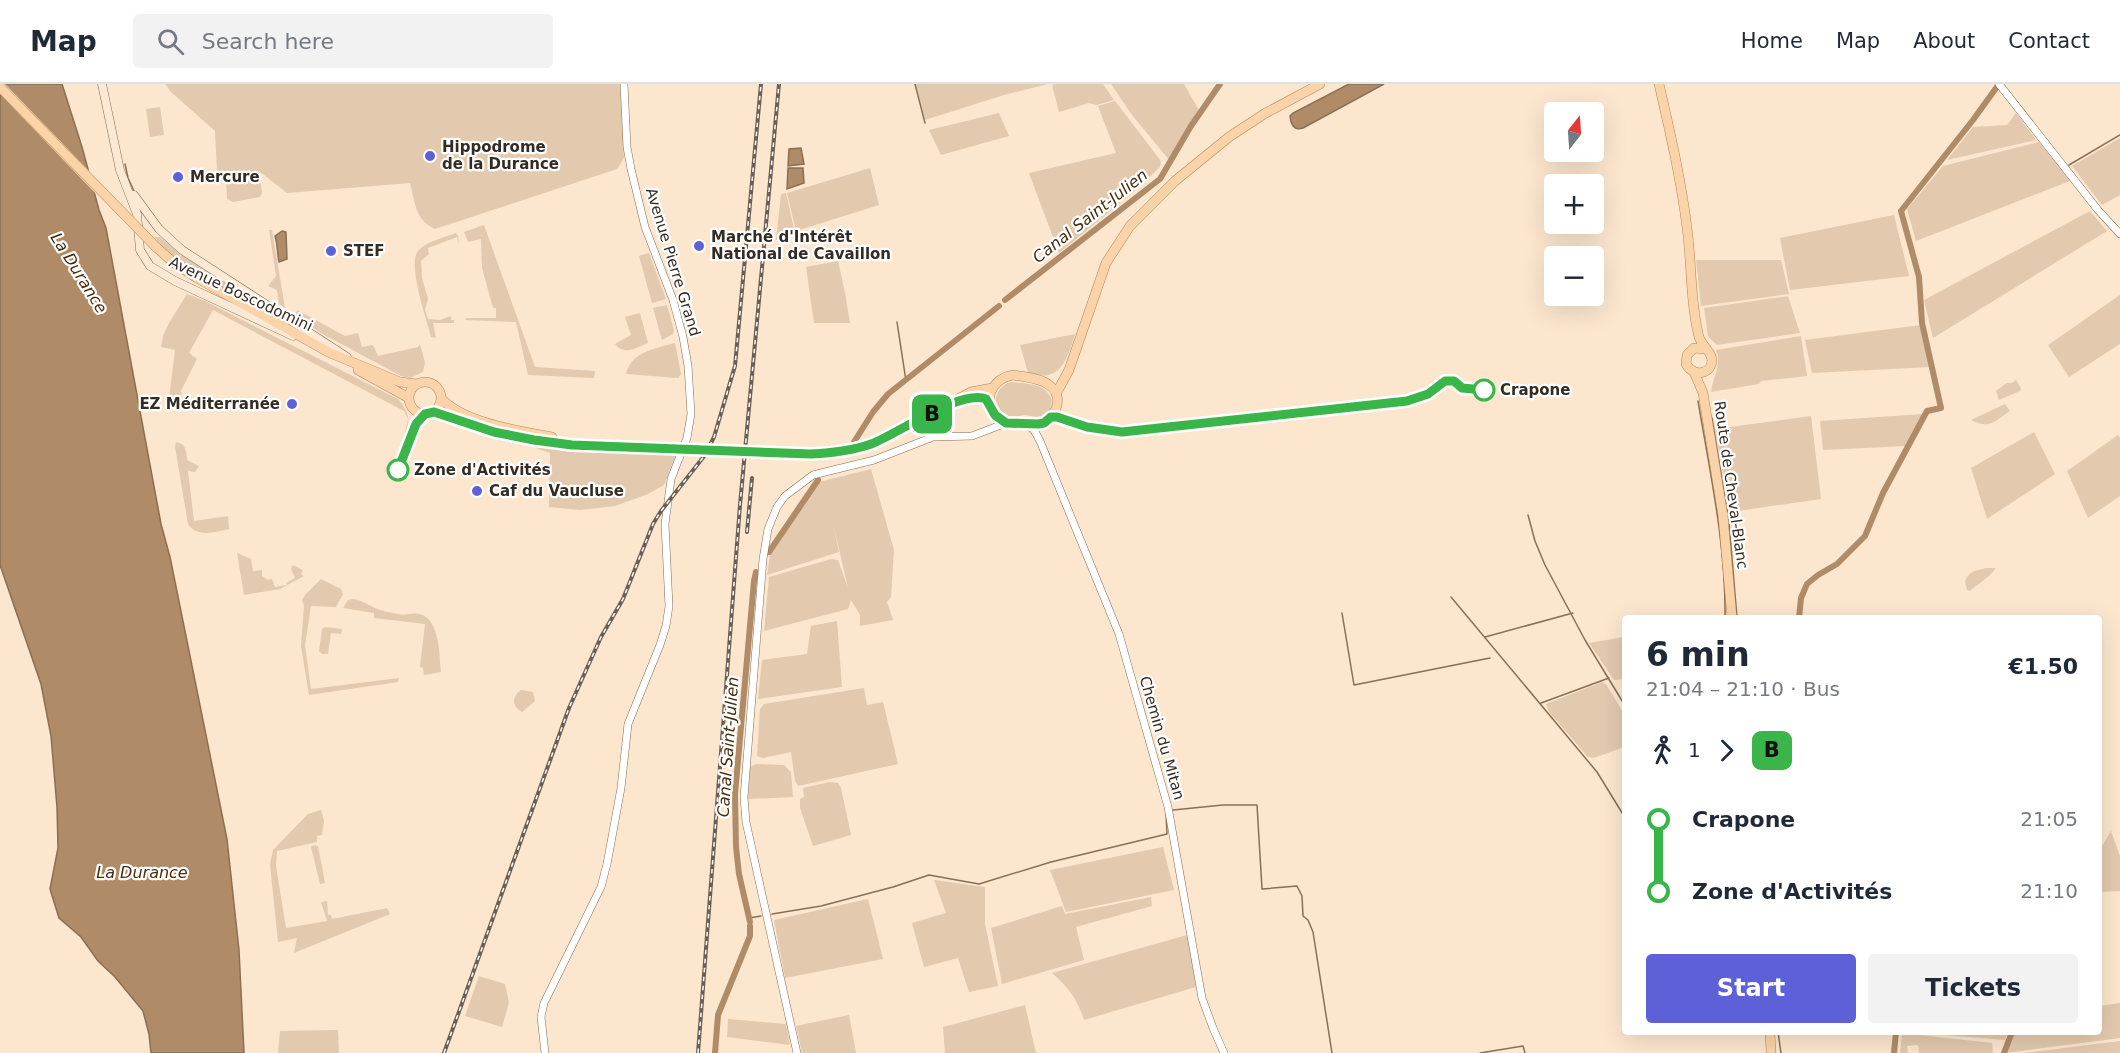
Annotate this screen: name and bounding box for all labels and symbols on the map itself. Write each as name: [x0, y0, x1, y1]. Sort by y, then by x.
north arrow: [1544, 102, 1604, 162]
place label: Hippodrome de la Durance: [442, 138, 559, 173]
marker: Hippodrome de la Durance: [423, 149, 437, 163]
water label: Canal Saint-Julien: [1029, 165, 1151, 267]
place label: Mercure: [190, 168, 260, 186]
marker: Mercure: [171, 170, 185, 184]
street label: Avenue Pierre Grand: [642, 186, 704, 338]
place label: Marché d'Intérêt National de Cavaillon: [711, 228, 891, 263]
water label: La Durance: [47, 229, 111, 317]
marker: Marché d'Intérêt National de Cavaillon: [692, 239, 706, 253]
place label: STEF: [343, 242, 385, 260]
marker: STEF: [324, 244, 338, 258]
street label: Avenue Boscodomini: [166, 253, 316, 335]
marker: Crapone: [1473, 379, 1495, 401]
place label: Crapone: [1500, 381, 1570, 399]
line badge: B: [912, 394, 952, 434]
place label: EZ Méditerranée: [139, 395, 280, 413]
marker: EZ Méditerranée: [285, 397, 299, 411]
street label: Route de Cheval-Blanc: [1710, 400, 1752, 570]
marker: Zone d'Activités: [387, 459, 409, 481]
place label: Zone d'Activités: [414, 461, 551, 479]
place label: Caf du Vaucluse: [489, 482, 624, 500]
marker: Caf du Vaucluse: [470, 484, 484, 498]
street label: Chemin du Mitan: [1136, 674, 1188, 802]
water label: Canal Saint-Julien: [714, 676, 742, 818]
water label: La Durance: [96, 863, 188, 882]

